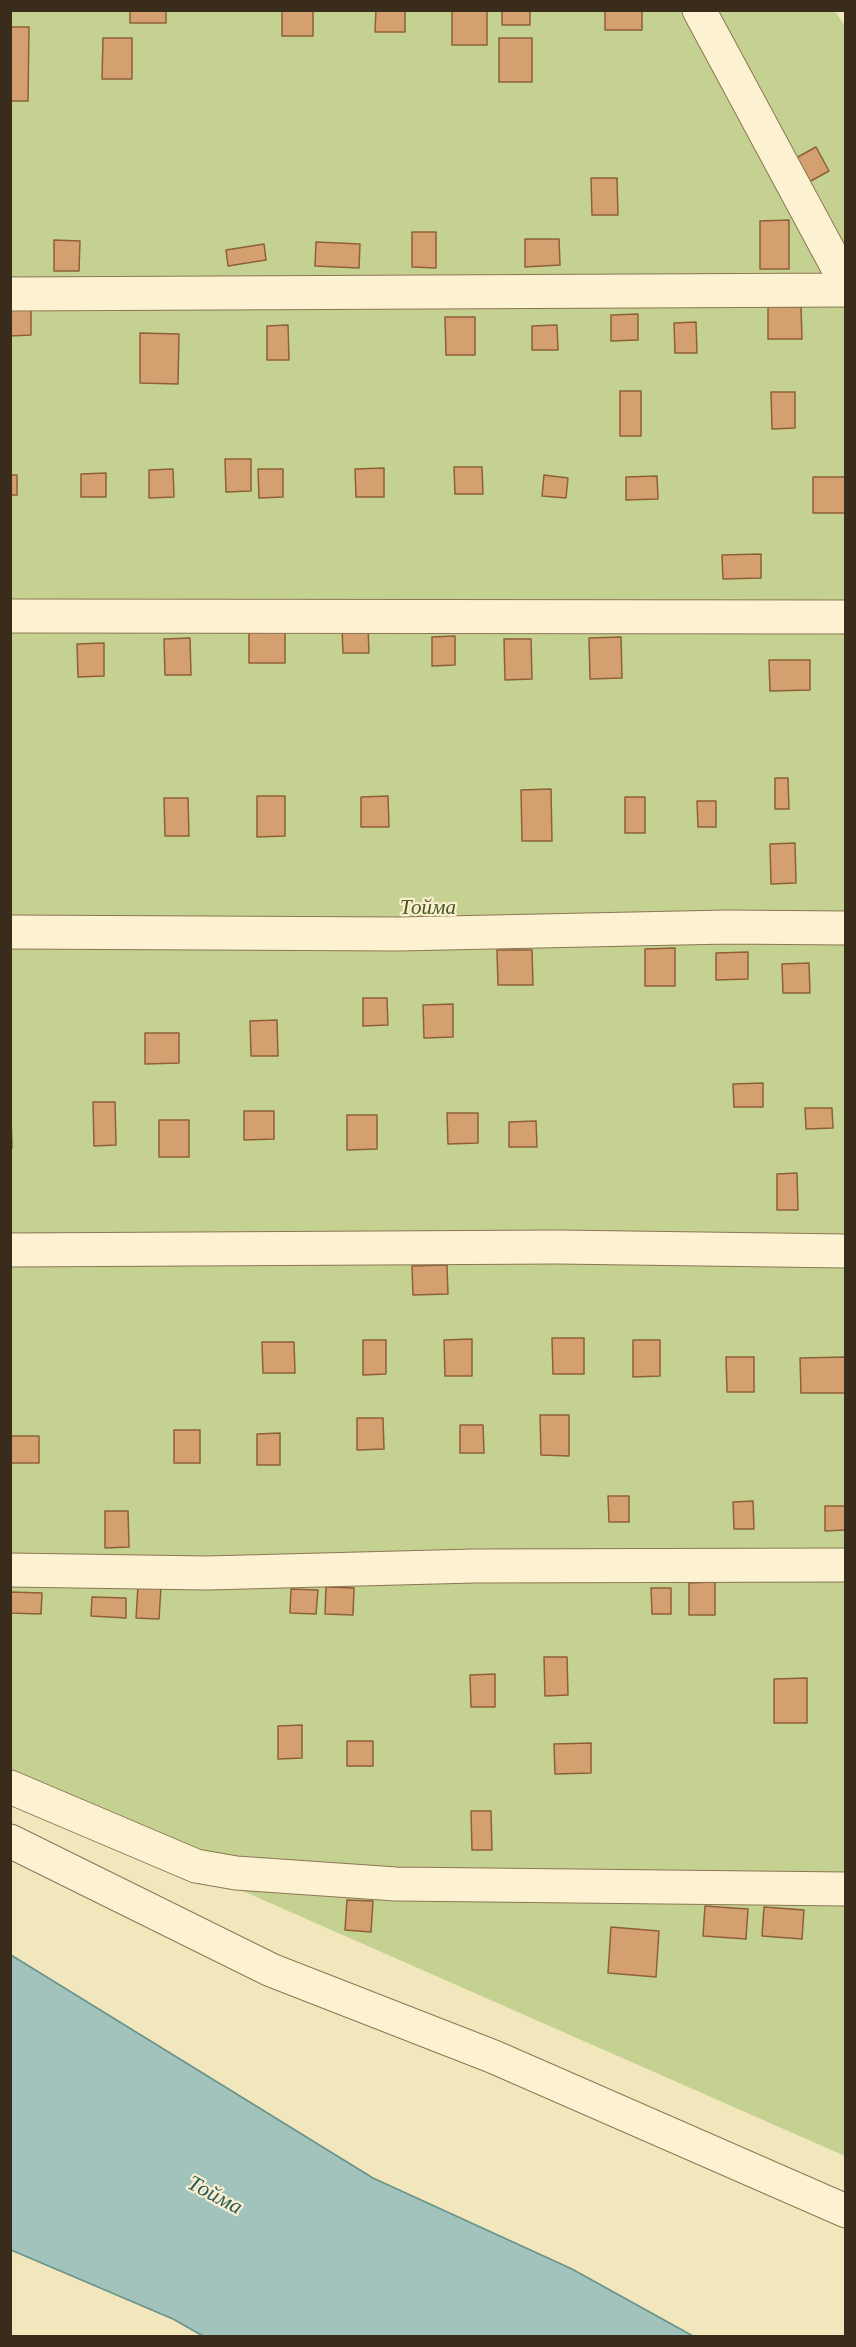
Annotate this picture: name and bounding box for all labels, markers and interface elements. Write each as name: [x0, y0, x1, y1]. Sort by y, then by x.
park label: Тойма: [400, 895, 456, 921]
water label: Тойма: [183, 2170, 247, 2220]

